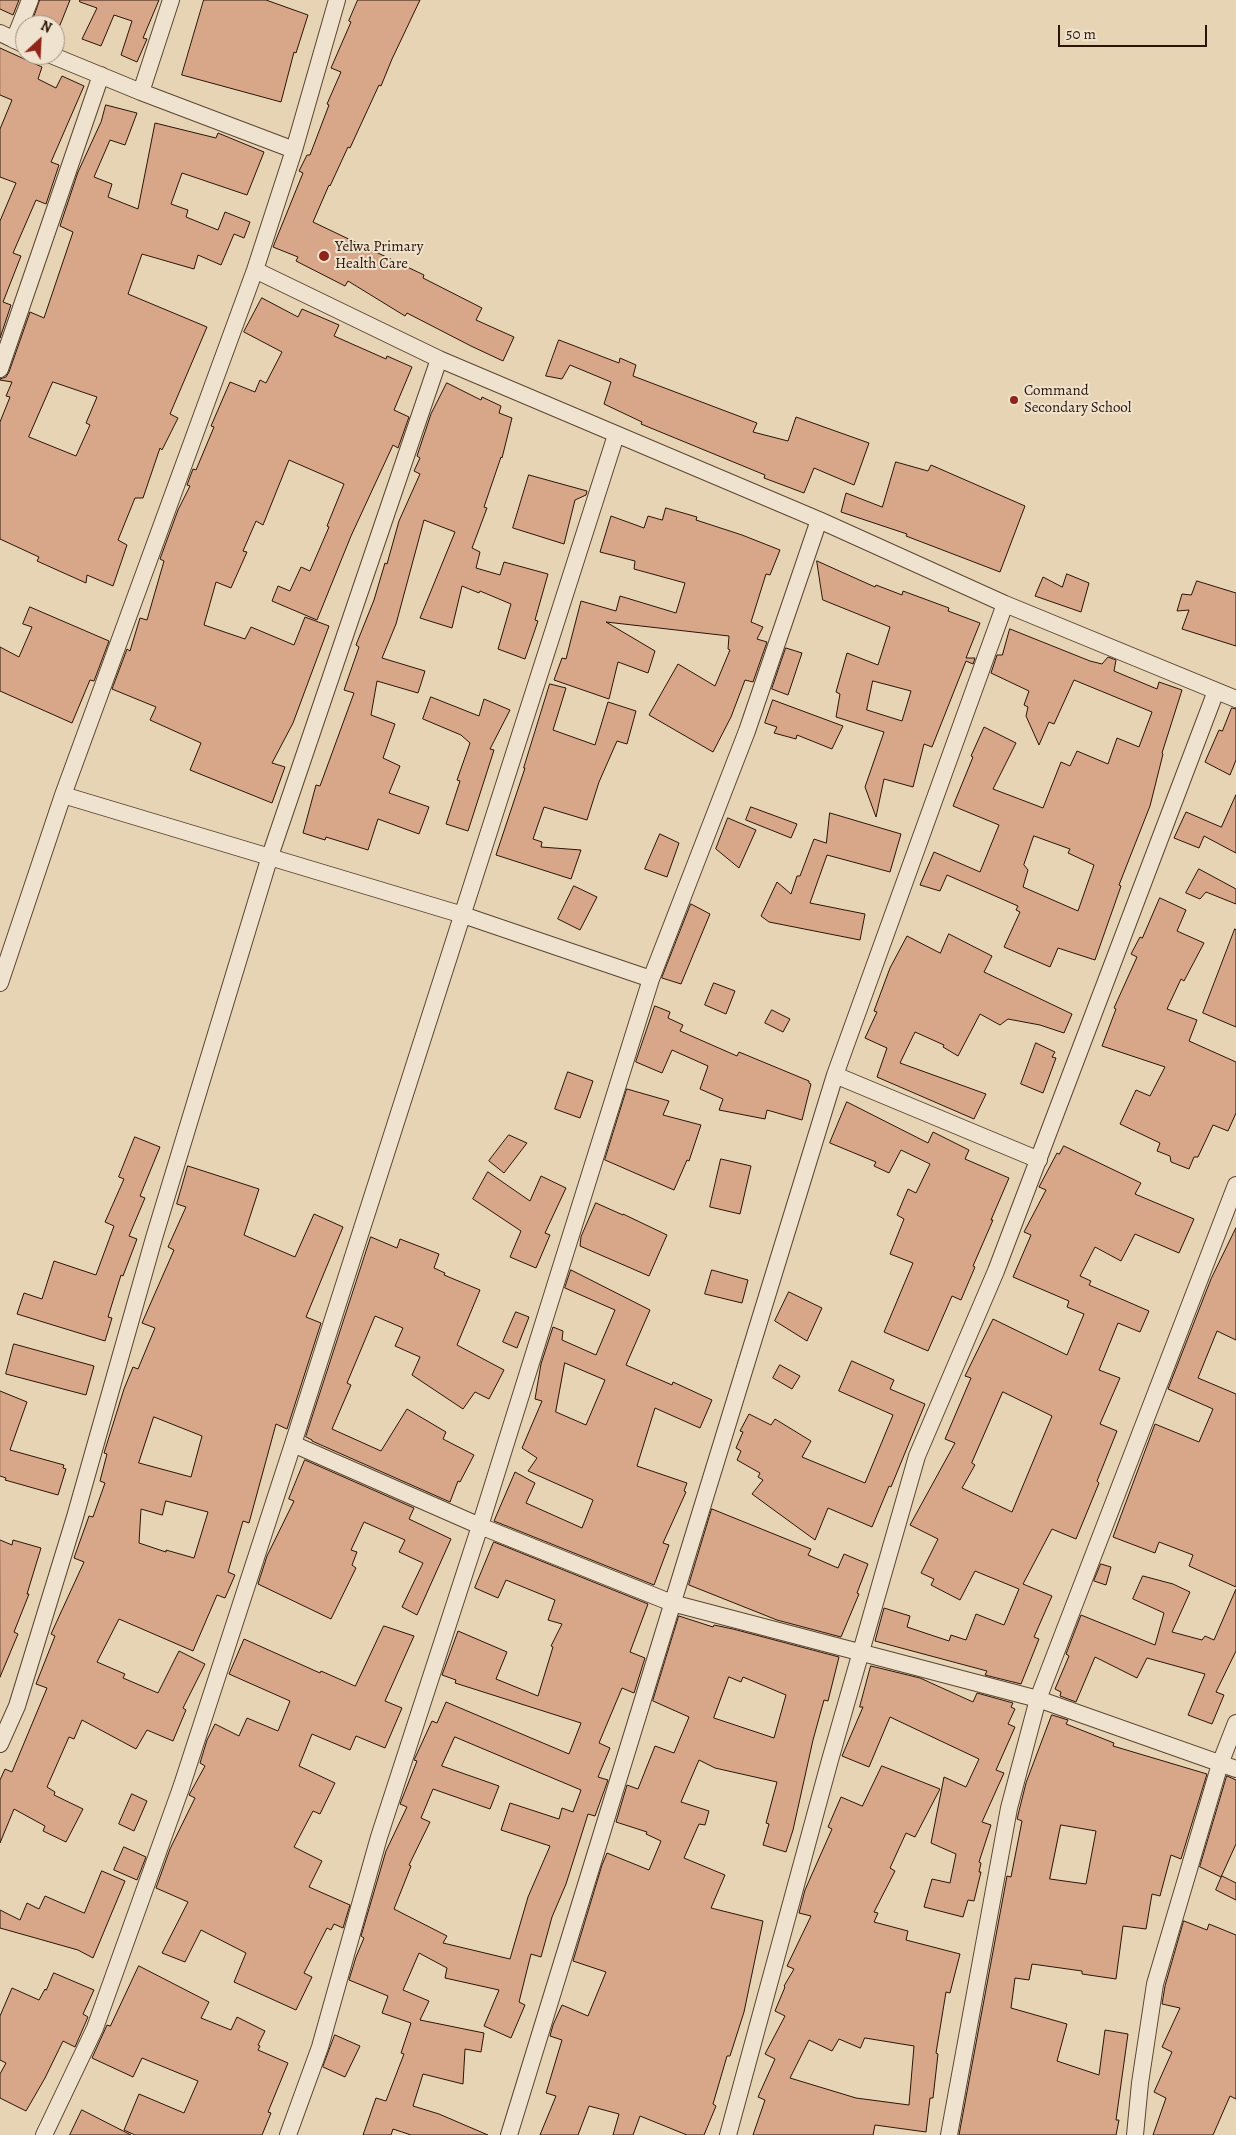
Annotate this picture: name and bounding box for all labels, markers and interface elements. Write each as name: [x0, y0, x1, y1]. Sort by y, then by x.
north arrow: [15, 15, 65, 65]
scale bar: [1061, 15, 1210, 47]
text: N: [37, 16, 55, 38]
text: 50 m: [1066, 24, 1096, 44]
place label: Yelwa Primary Health Care: [335, 238, 423, 273]
marker: Yelwa Primary Health Care: [317, 249, 331, 263]
place label: Command Secondary School: [1024, 382, 1131, 417]
marker: Command Secondary School: [1008, 394, 1020, 406]

